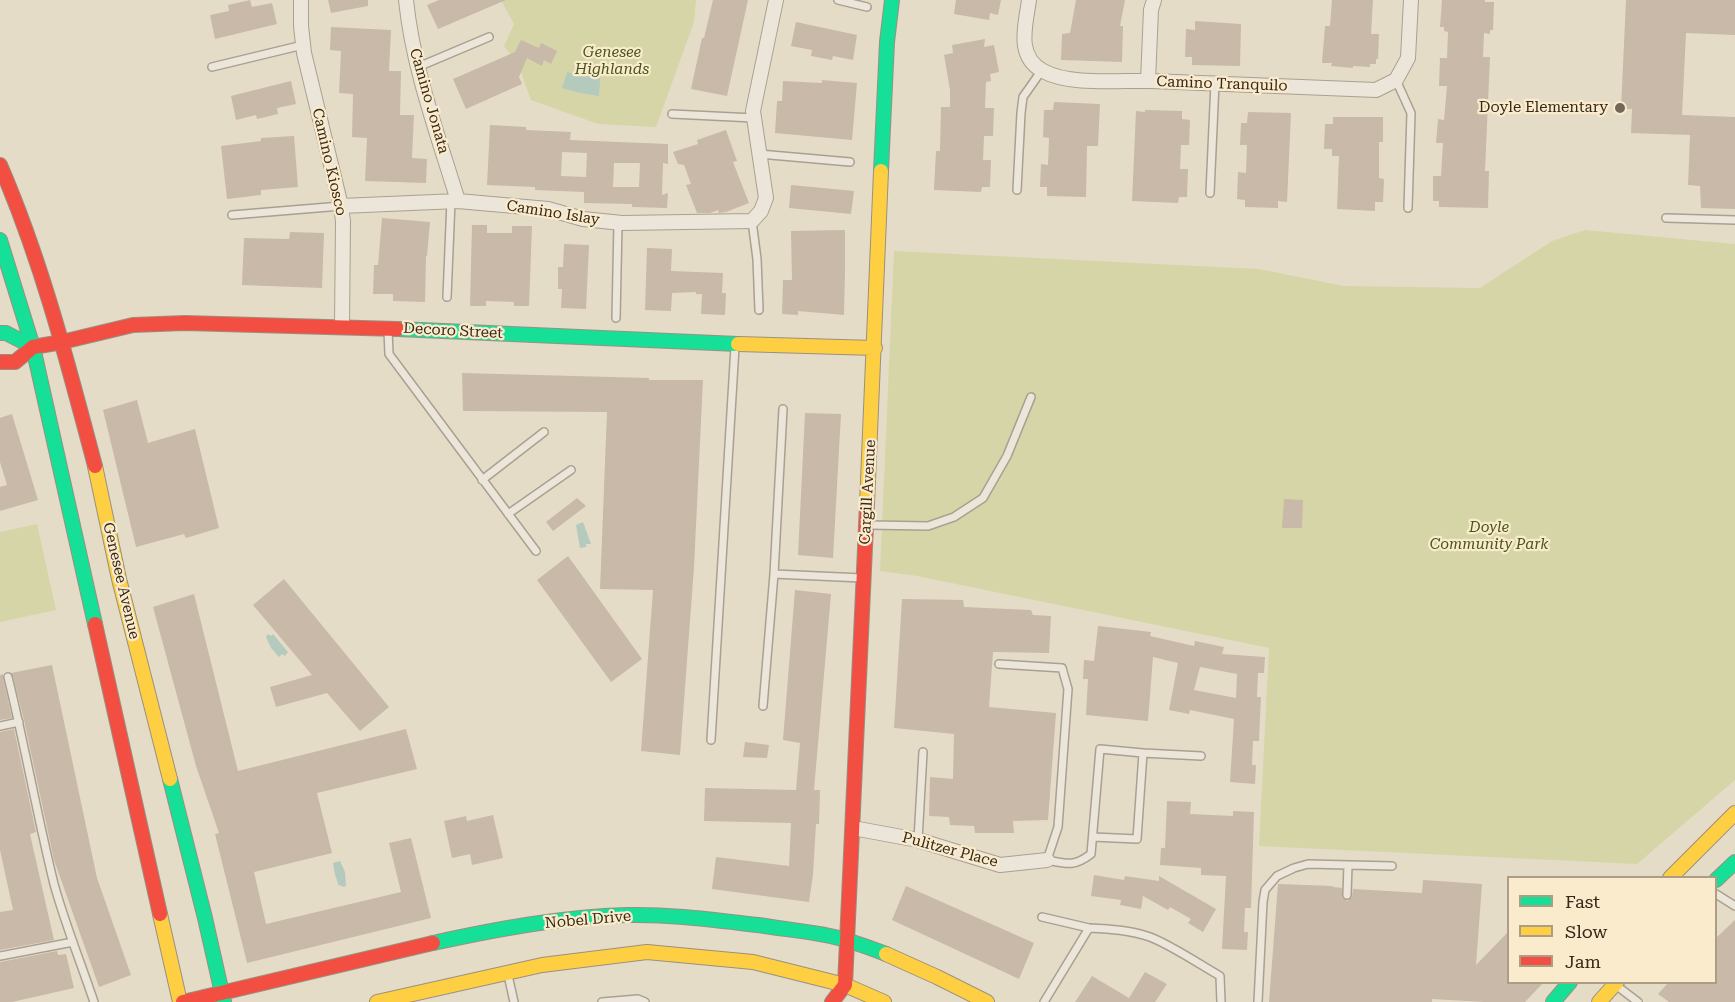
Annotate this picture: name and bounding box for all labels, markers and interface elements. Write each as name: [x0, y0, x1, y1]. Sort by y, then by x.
park label: Genesee Highlands: [575, 44, 649, 79]
street label: Camino Jonata: [405, 46, 453, 156]
street label: Camino Tranquilo: [1156, 73, 1288, 95]
place label: Doyle Elementary: [1479, 99, 1608, 117]
marker: Doyle Elementary: [1613, 101, 1627, 115]
street label: Camino Kiosco: [308, 107, 350, 217]
street label: Camino Islay: [505, 197, 601, 229]
street label: Decoro Street: [403, 319, 503, 343]
street label: Cargill Avenue: [856, 439, 880, 545]
park label: Doyle Community Park: [1430, 519, 1548, 554]
street label: Genesee Avenue: [99, 521, 143, 641]
street label: Pulitzer Place: [900, 829, 1000, 871]
legend: [1507, 876, 1717, 984]
text: Fast: [1565, 891, 1600, 912]
street label: Nobel Drive: [544, 907, 632, 933]
text: Slow: [1565, 921, 1607, 942]
text: Jam: [1565, 951, 1601, 972]

